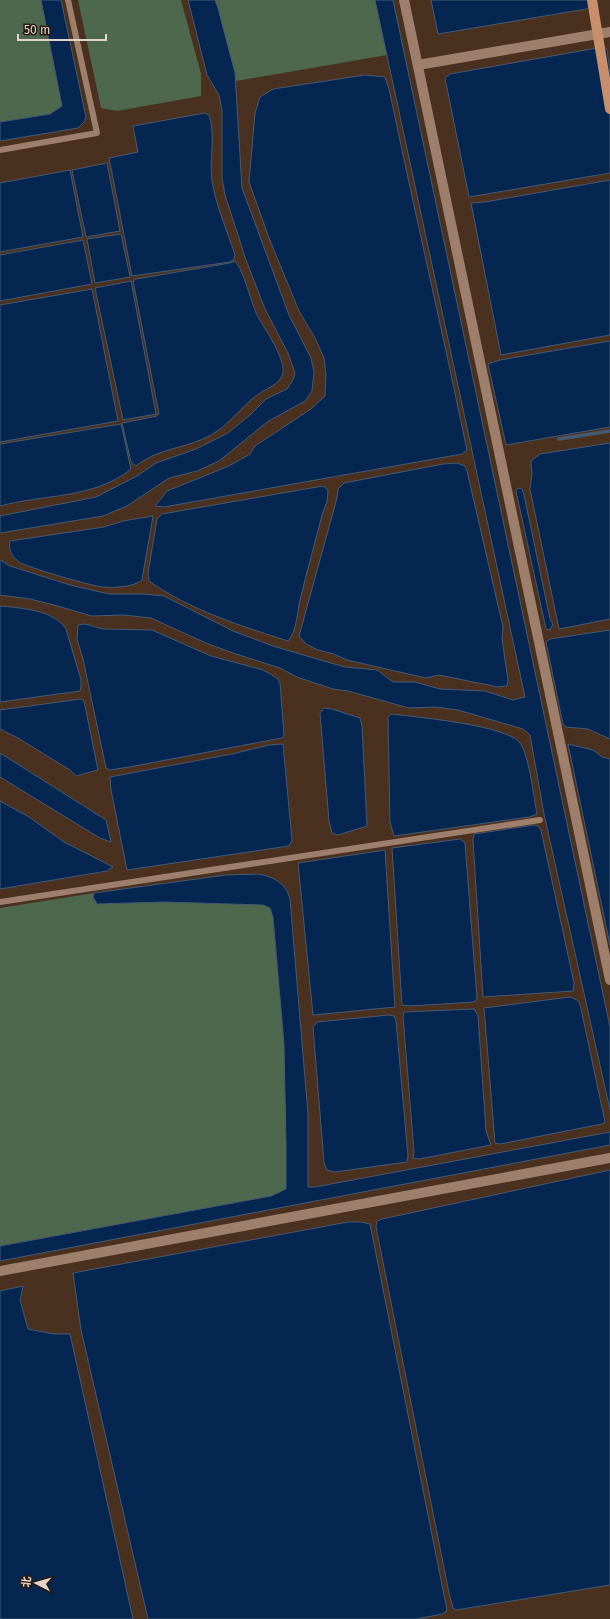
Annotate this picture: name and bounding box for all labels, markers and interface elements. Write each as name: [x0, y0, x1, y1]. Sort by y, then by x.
scale bar: [18, 16, 106, 42]
text: 50 m: [24, 23, 50, 37]
north arrow: [16, 1563, 56, 1603]
text: 北: [20, 1576, 34, 1588]

